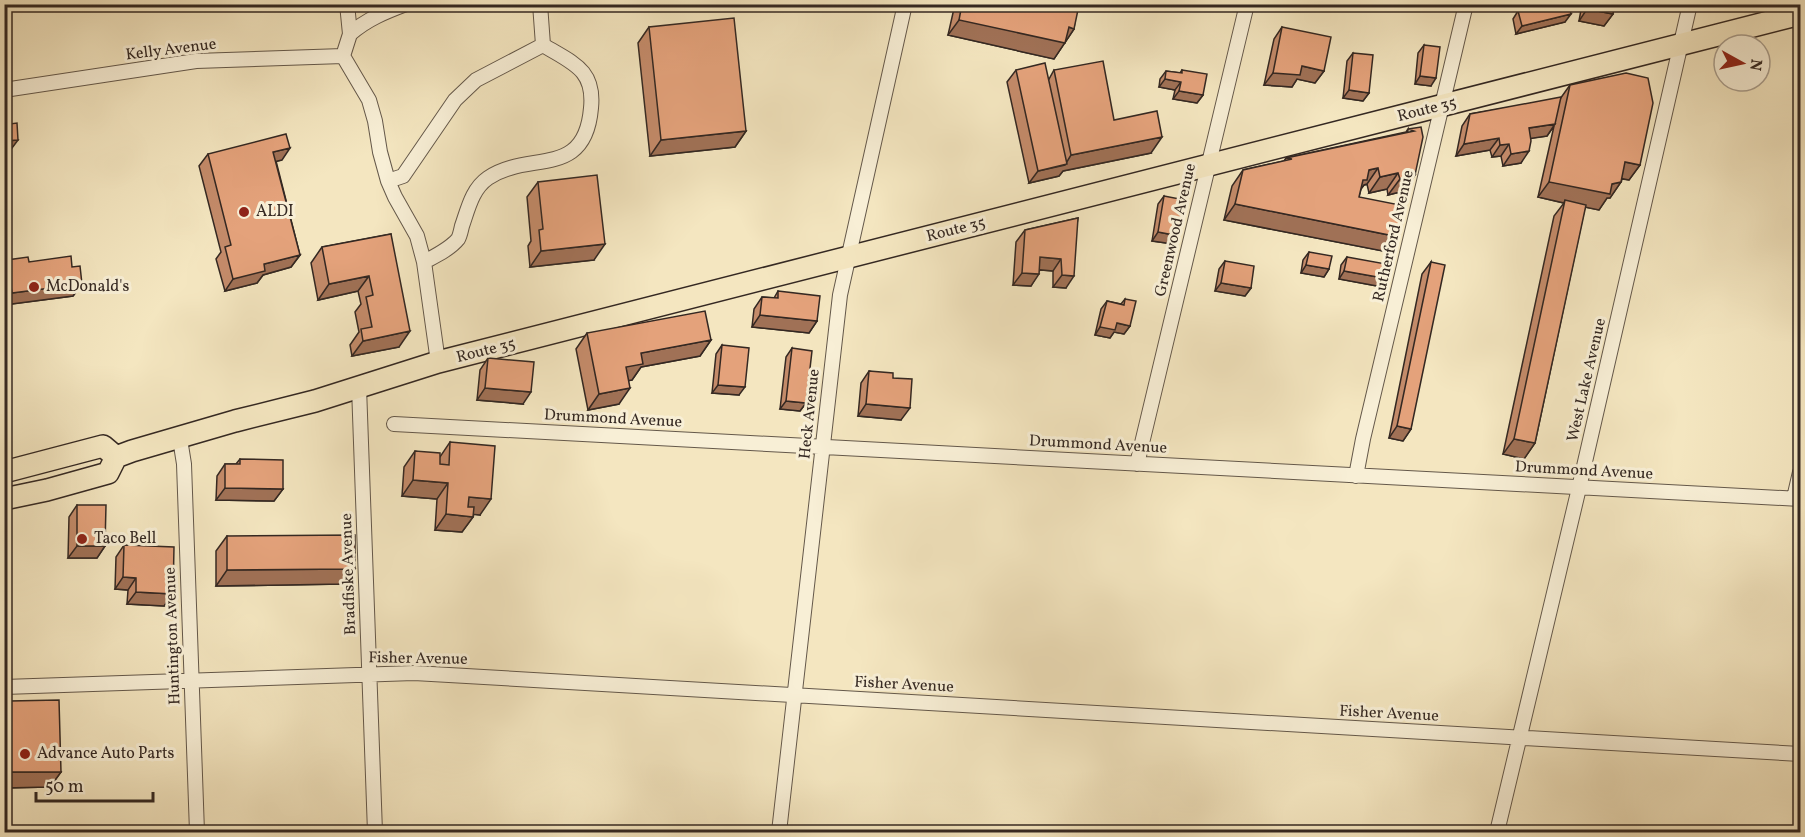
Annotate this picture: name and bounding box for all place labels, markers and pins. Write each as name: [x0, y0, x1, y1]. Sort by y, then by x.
place label: ALDI: [256, 201, 294, 223]
marker: ALDI: [237, 205, 251, 219]
place label: McDonald's: [46, 276, 129, 298]
marker: McDonald's: [27, 280, 41, 294]
place label: Taco Bell: [94, 528, 157, 550]
marker: Taco Bell: [75, 532, 89, 546]
place label: Advance Auto Parts: [37, 743, 175, 765]
marker: Advance Auto Parts: [18, 747, 32, 761]

